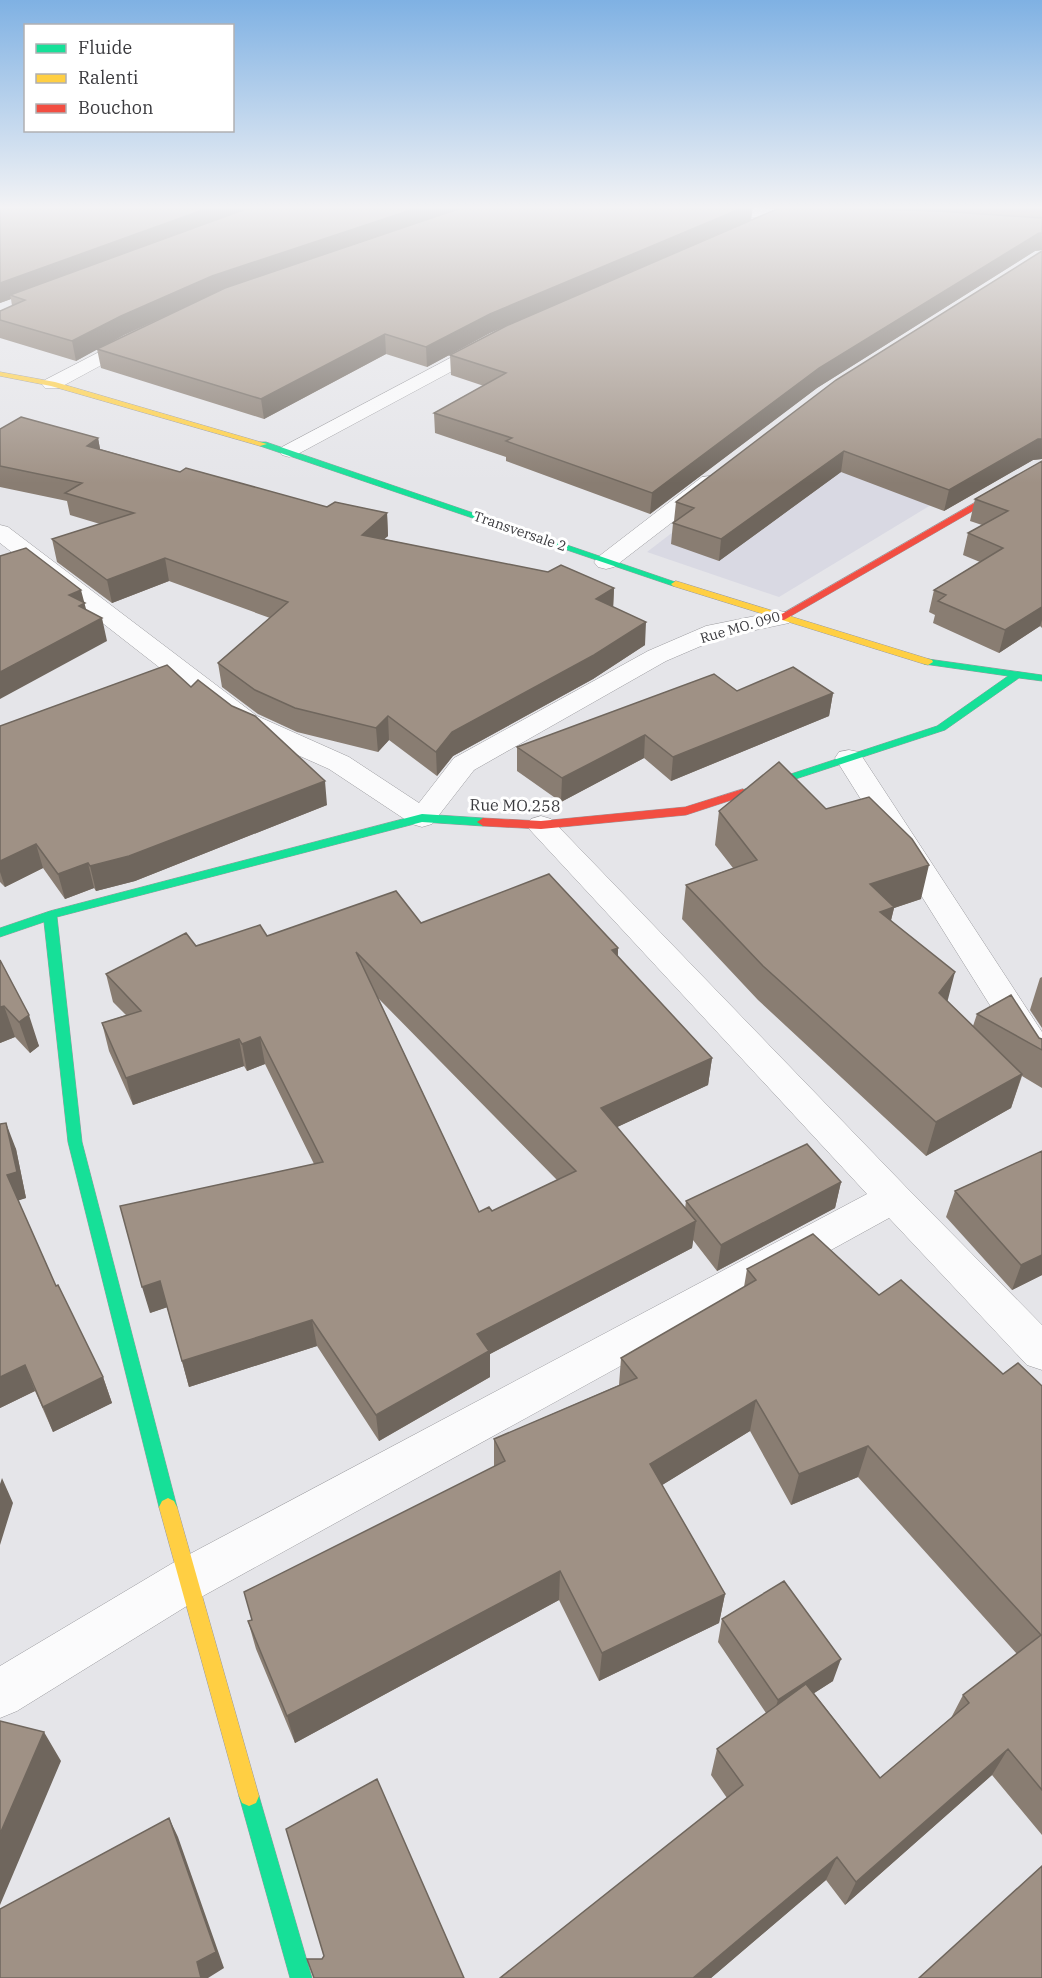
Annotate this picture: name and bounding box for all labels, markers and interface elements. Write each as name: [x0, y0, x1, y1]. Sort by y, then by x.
legend: [24, 24, 234, 132]
text: Fluide: [78, 36, 132, 59]
text: Ralenti: [78, 66, 139, 89]
text: Bouchon: [78, 96, 154, 119]
street label: Transversale 2: [471, 507, 569, 555]
street label: Rue MO. 090: [698, 607, 782, 647]
street label: Rue MO.258: [469, 794, 561, 816]

